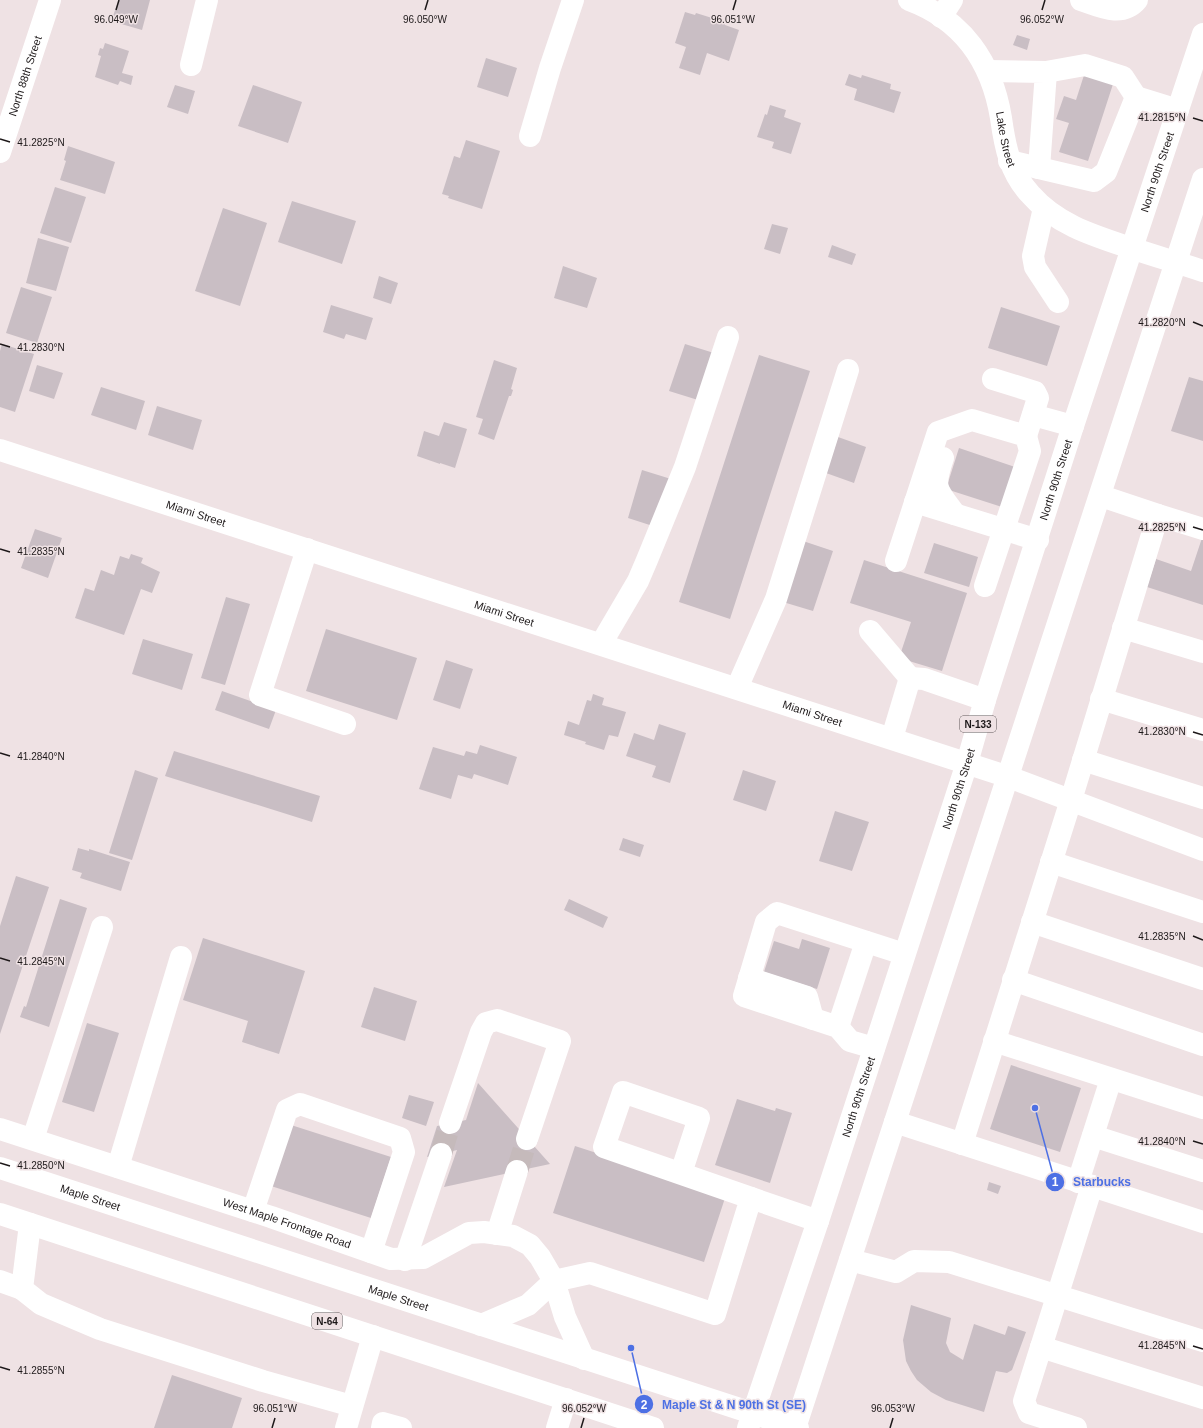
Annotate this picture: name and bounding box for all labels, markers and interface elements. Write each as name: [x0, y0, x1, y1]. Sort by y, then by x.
text: 96.049°W: [94, 14, 139, 25]
text: 96.050°W: [403, 14, 448, 25]
text: 96.051°W: [711, 14, 756, 25]
text: 96.052°W: [1020, 14, 1065, 25]
street label: North 88th Street: [6, 34, 44, 118]
street label: Lake Street: [994, 110, 1018, 169]
text: 41.2815°N: [1138, 112, 1186, 123]
street label: North 90th Street: [1138, 130, 1176, 214]
text: 41.2825°N: [17, 137, 65, 148]
text: 41.2820°N: [1138, 317, 1186, 328]
text: 41.2830°N: [17, 342, 65, 353]
street label: North 90th Street: [1037, 438, 1074, 522]
street label: Miami Street: [165, 498, 227, 529]
text: 41.2825°N: [1138, 522, 1186, 533]
text: 41.2835°N: [17, 546, 65, 557]
street label: Miami Street: [473, 598, 535, 629]
street label: Miami Street: [781, 698, 844, 729]
road number: N-133: [960, 716, 996, 732]
text: 41.2830°N: [1138, 726, 1186, 737]
street label: North 90th Street: [940, 747, 977, 831]
text: 41.2840°N: [17, 751, 65, 762]
text: 41.2835°N: [1138, 931, 1186, 942]
text: 41.2845°N: [17, 956, 65, 967]
street label: North 90th Street: [840, 1055, 877, 1139]
text: 41.2840°N: [1138, 1136, 1186, 1147]
text: 41.2850°N: [17, 1160, 65, 1171]
callout: Starbucks: [1045, 1170, 1139, 1194]
text: 1: [1052, 1175, 1059, 1189]
text: Starbucks: [1073, 1175, 1131, 1189]
street label: Maple Street: [59, 1182, 122, 1213]
street label: West Maple Frontage Road: [221, 1196, 353, 1251]
street label: Maple Street: [367, 1282, 430, 1313]
road number: N-64: [312, 1313, 342, 1329]
text: 41.2845°N: [1138, 1340, 1186, 1351]
text: 41.2855°N: [17, 1365, 65, 1376]
callout: Maple St & N 90th St (SE): [634, 1392, 814, 1416]
text: 2: [641, 1398, 648, 1412]
text: Maple St & N 90th St (SE): [662, 1398, 806, 1412]
text: 96.051°W: [253, 1403, 298, 1414]
text: 96.052°W: [562, 1403, 607, 1414]
text: 96.053°W: [871, 1403, 916, 1414]

